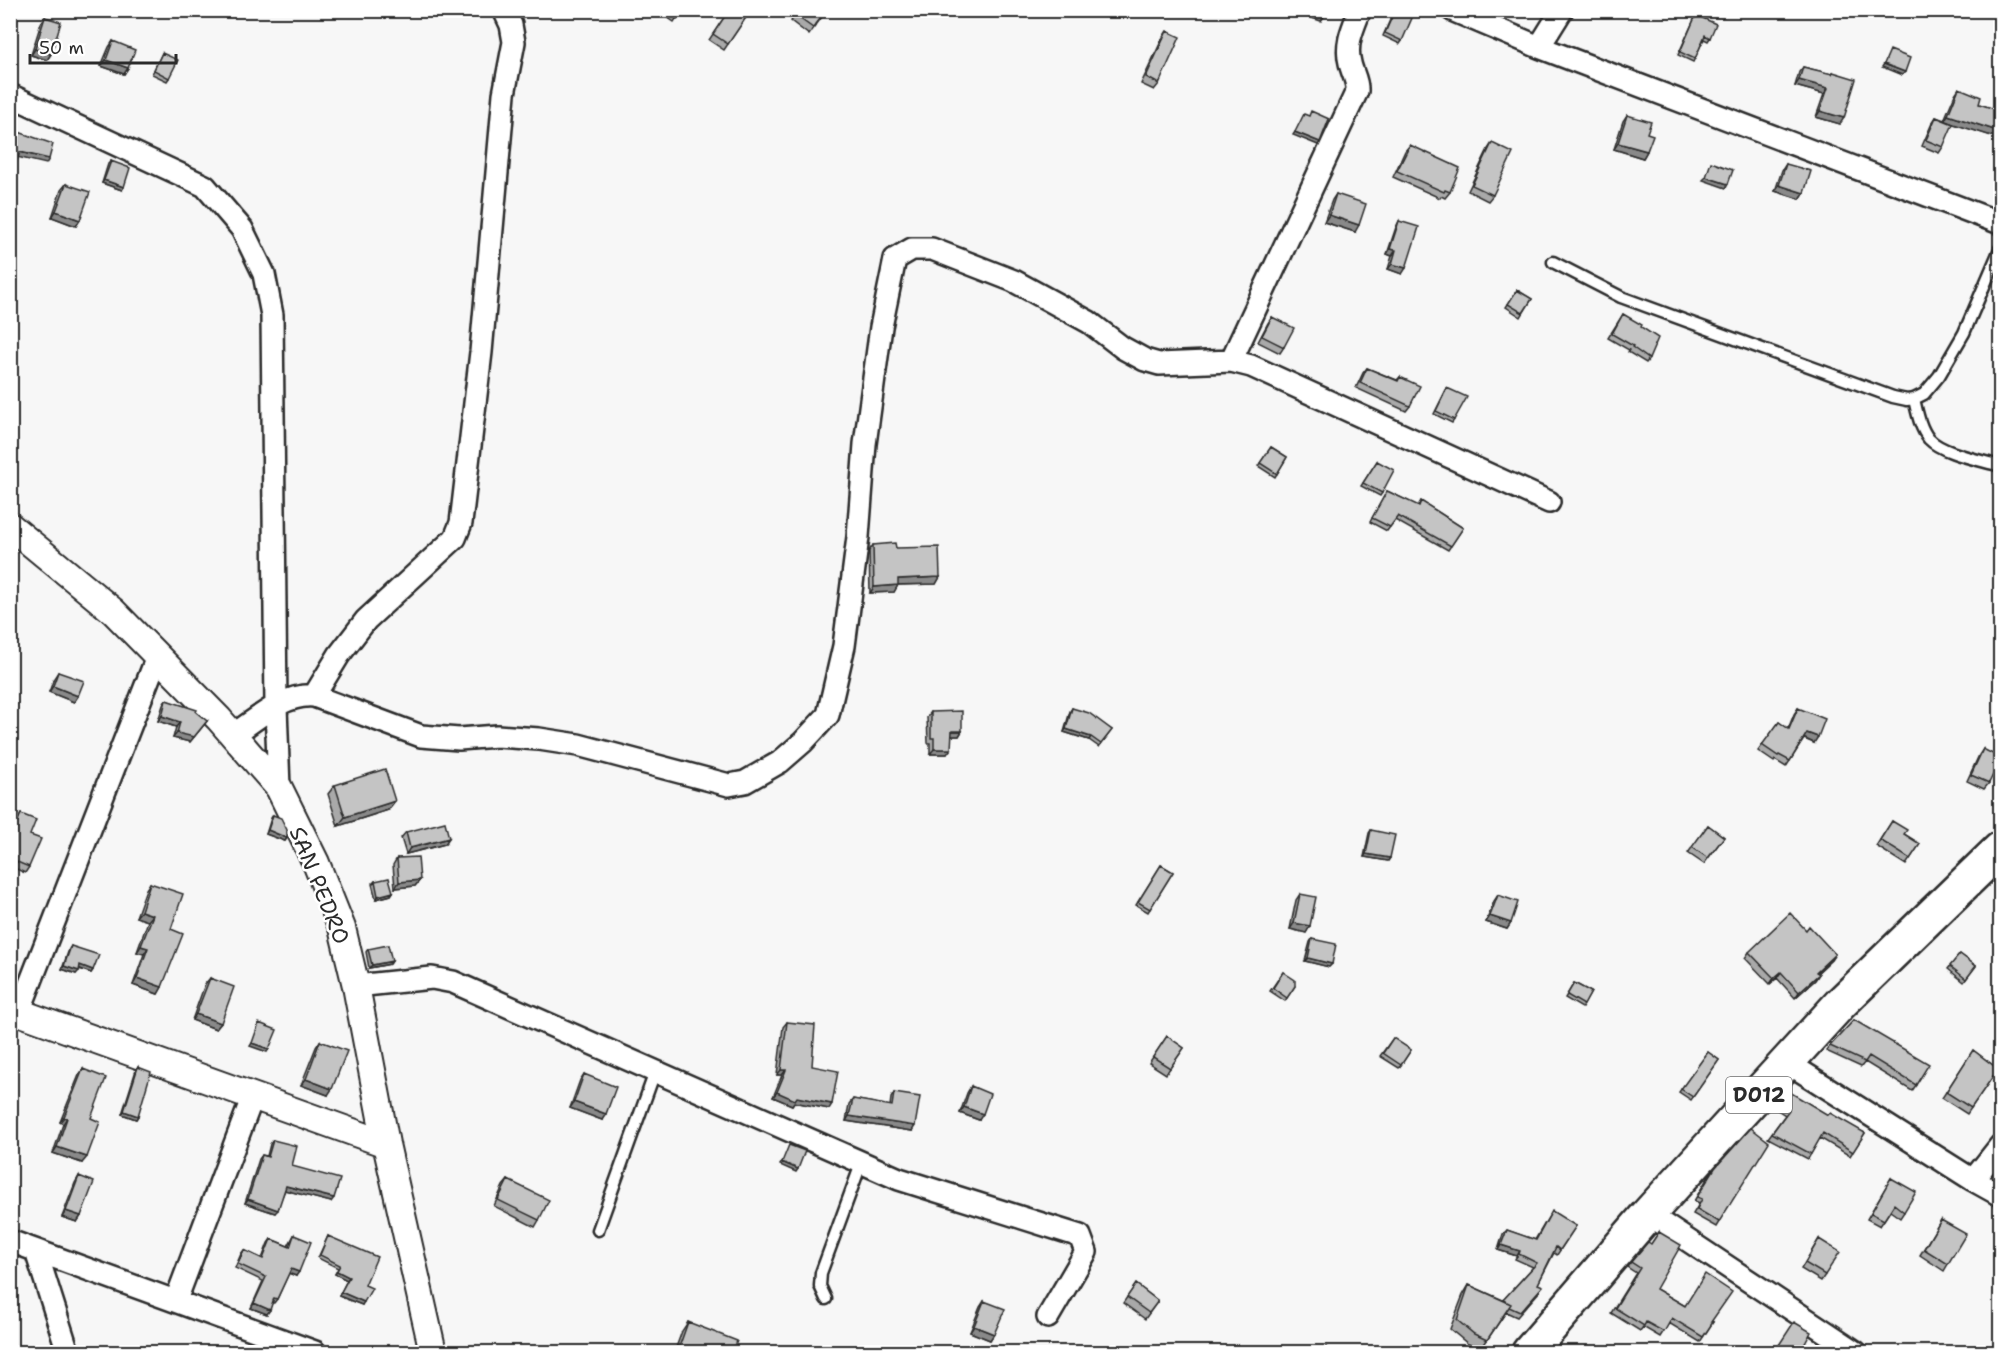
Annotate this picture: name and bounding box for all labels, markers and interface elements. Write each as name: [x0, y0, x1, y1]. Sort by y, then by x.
scale bar: [30, 27, 176, 65]
text: 50 m: [39, 36, 84, 60]
street label: SAN PEDRO: [283, 822, 356, 948]
road number: D012: [1726, 1077, 1792, 1113]

